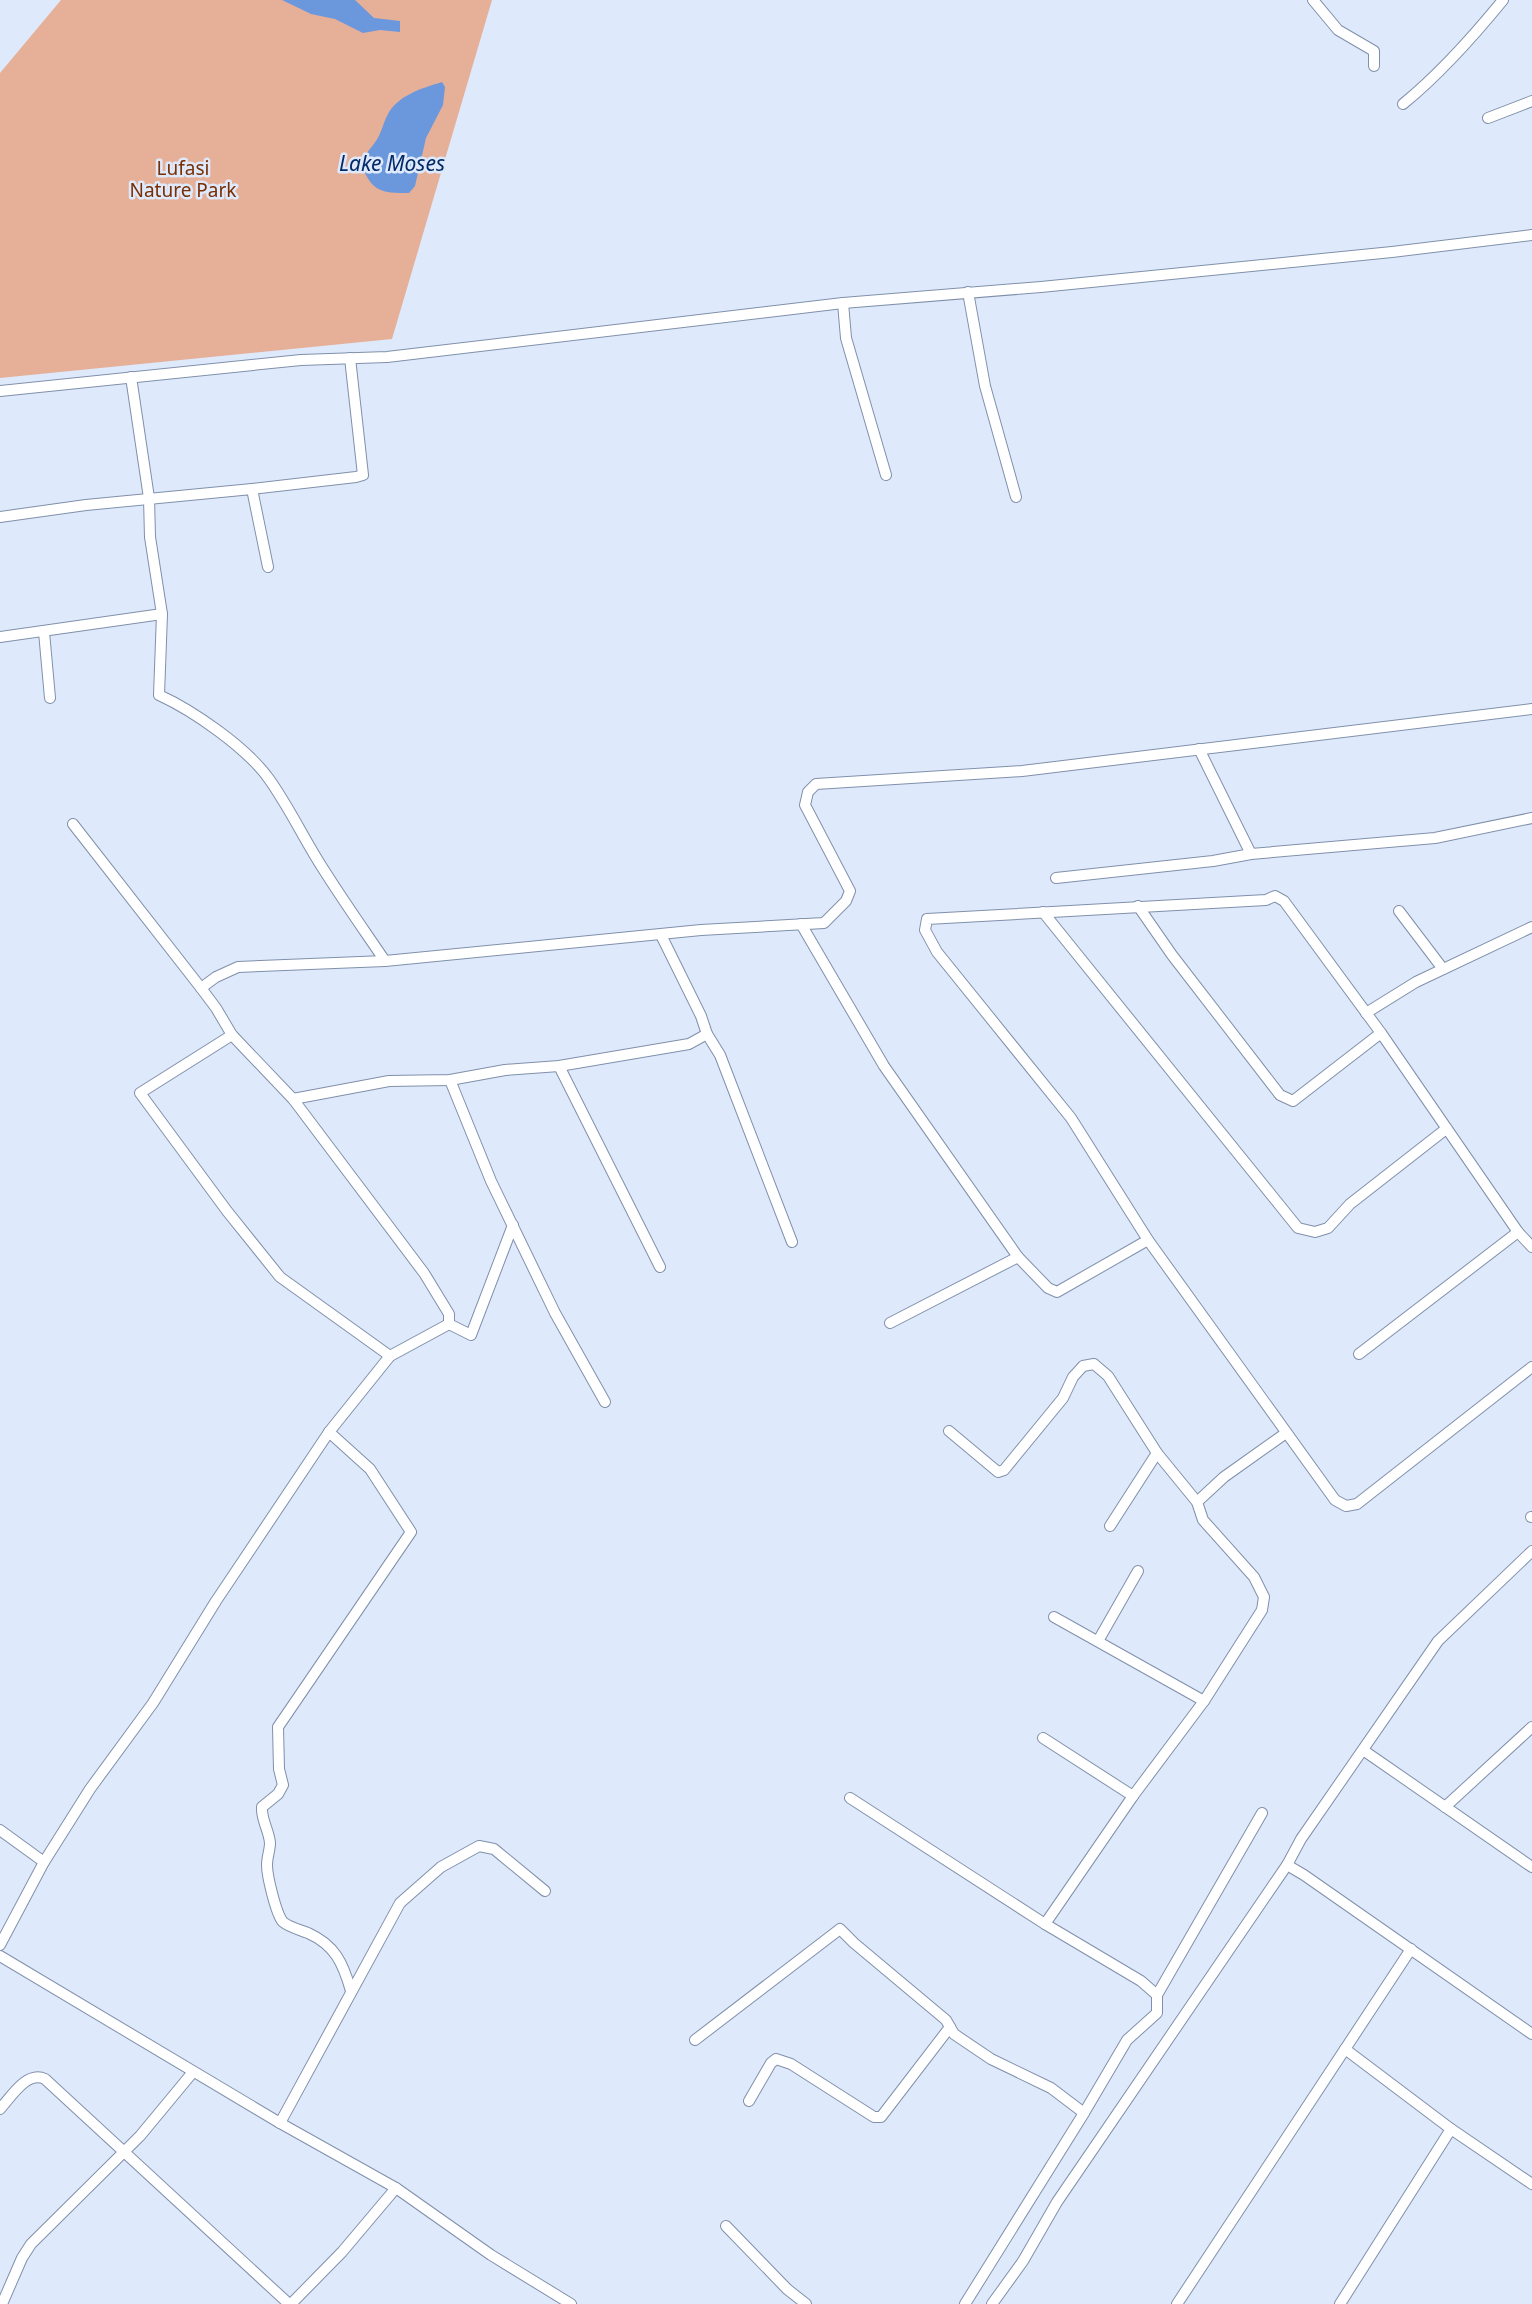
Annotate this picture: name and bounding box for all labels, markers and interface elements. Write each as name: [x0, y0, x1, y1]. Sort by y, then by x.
water label: Lake Moses: [339, 149, 445, 177]
park label: Lufasi Nature Park: [130, 155, 236, 203]

